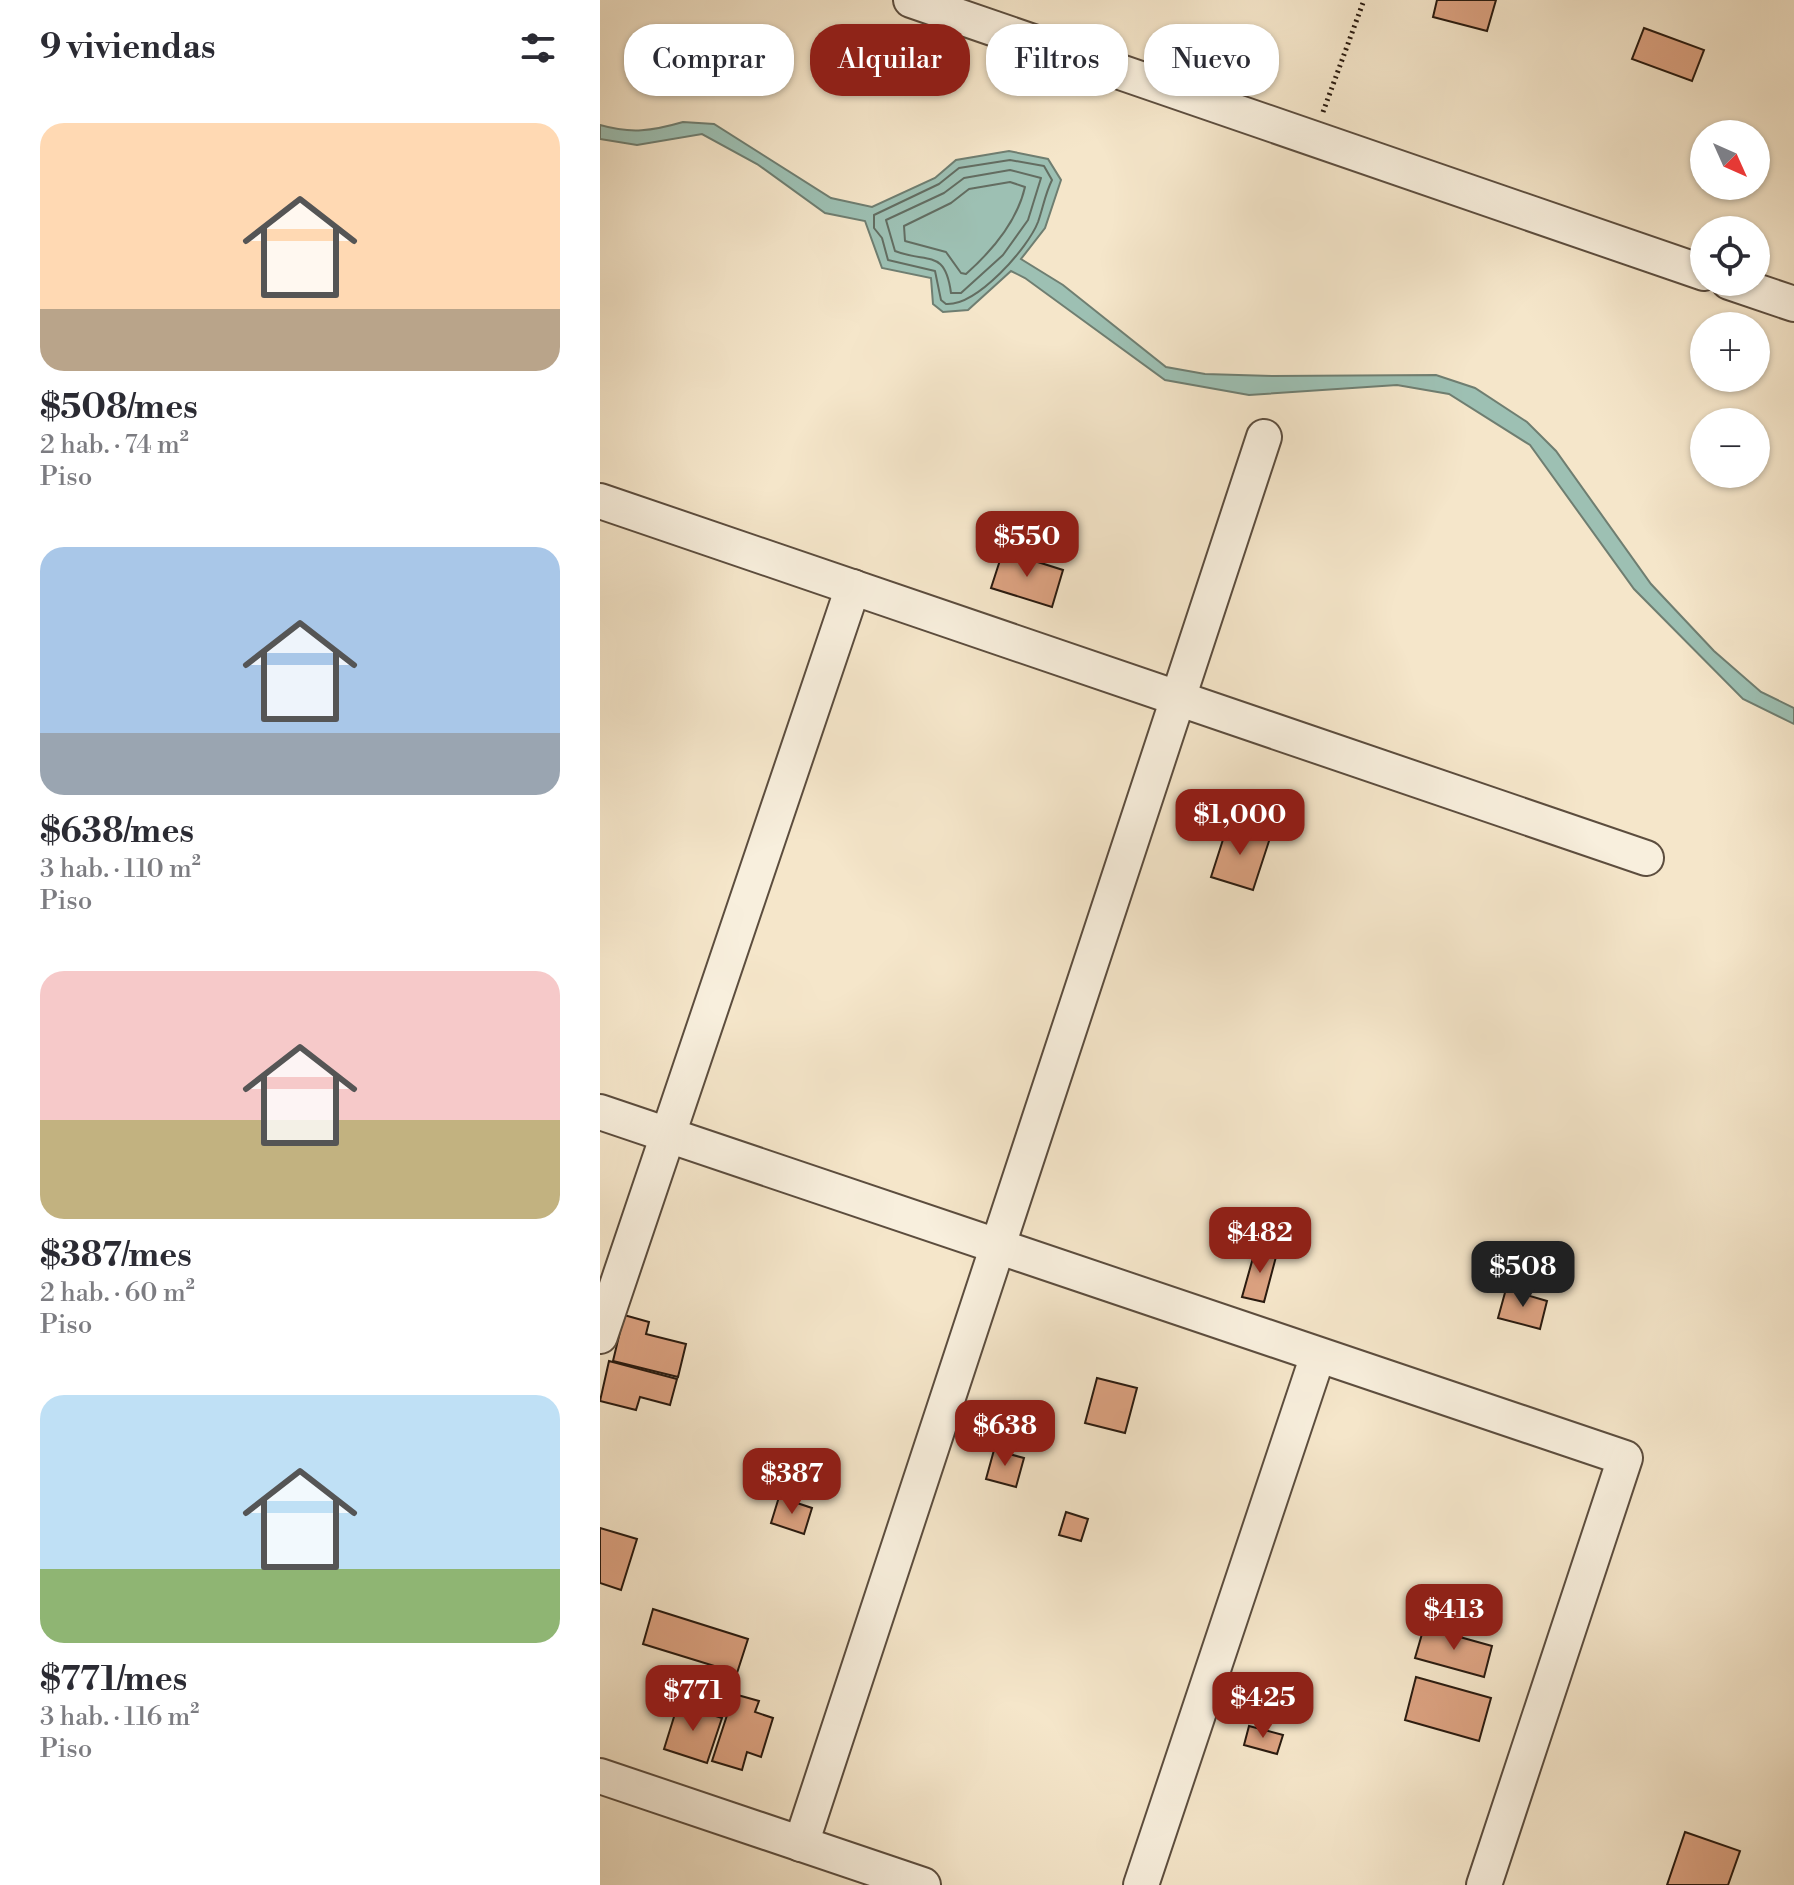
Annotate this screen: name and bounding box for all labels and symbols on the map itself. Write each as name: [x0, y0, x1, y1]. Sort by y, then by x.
north arrow: [1690, 120, 1770, 200]
pin: $550: [980, 511, 1074, 579]
pin: $1,000: [1175, 789, 1305, 857]
pin: $482: [1213, 1207, 1307, 1275]
pin: $508: [1476, 1241, 1570, 1309]
pin: $638: [958, 1400, 1052, 1468]
pin: $387: [745, 1448, 839, 1516]
pin: $413: [1407, 1584, 1501, 1652]
pin: $771: [646, 1665, 740, 1733]
pin: $425: [1216, 1672, 1310, 1740]

